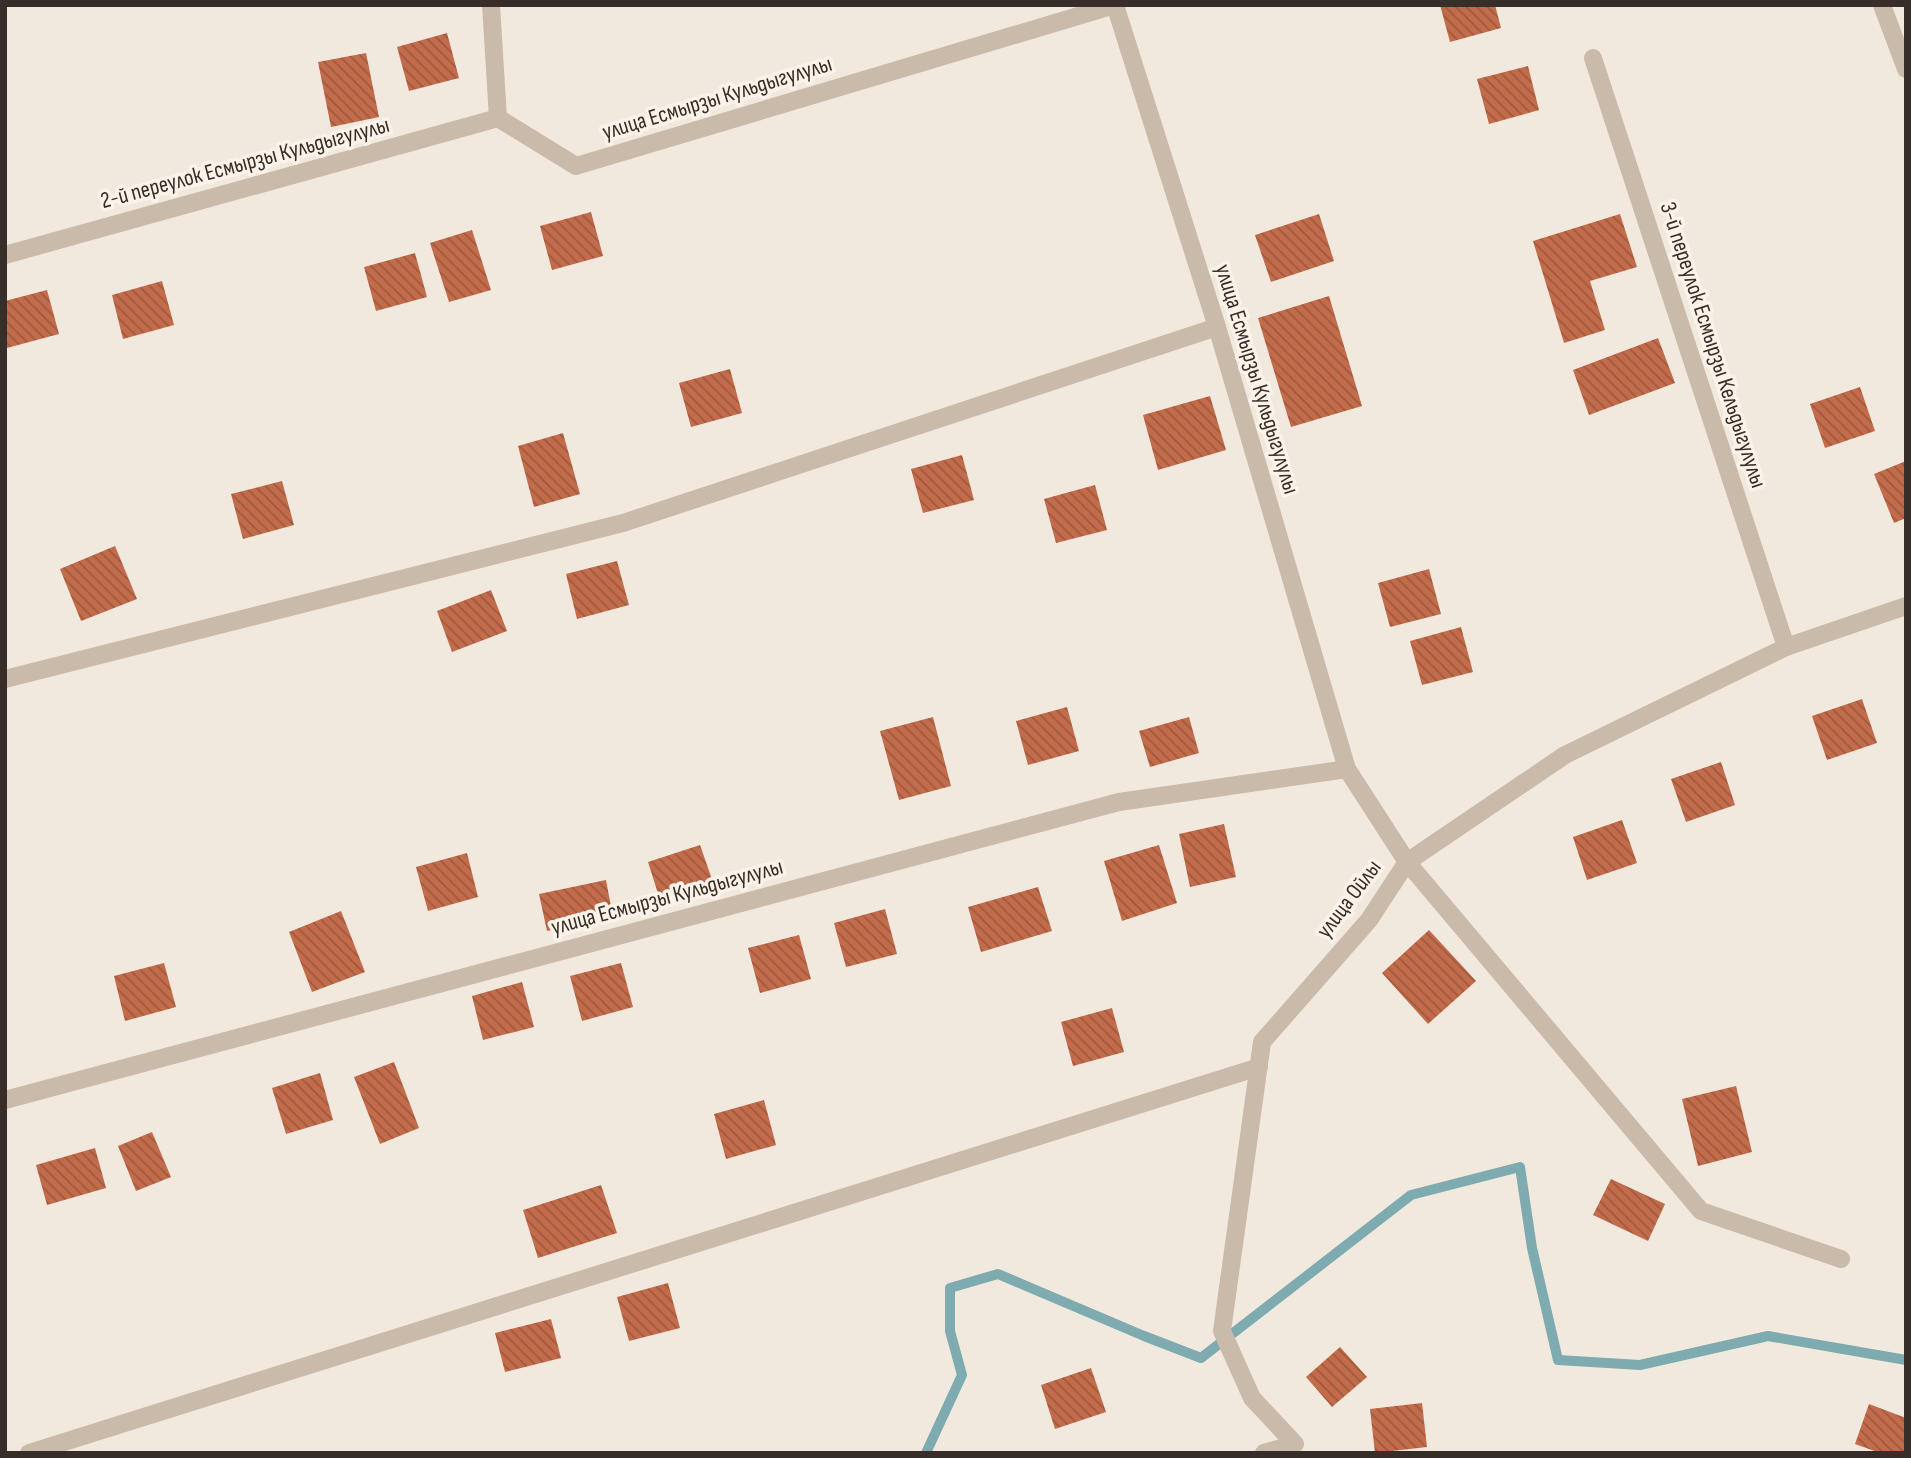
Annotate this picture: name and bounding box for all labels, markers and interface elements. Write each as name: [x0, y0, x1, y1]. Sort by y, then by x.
street label: улица Есмырзы Кульдыгулулы: [599, 50, 835, 146]
street label: 2-й переулок Есмырзы Кульдыгулулы: [97, 111, 393, 215]
street label: 3-й переулок Есмырзы Кельдыгулулы: [1654, 199, 1772, 491]
street label: улица Есмырзы Кульдыгулулы: [1209, 261, 1305, 497]
street label: улица Есмырзы Кульдыгулулы: [548, 853, 786, 941]
street label: улица Ойлы: [1311, 854, 1387, 944]

